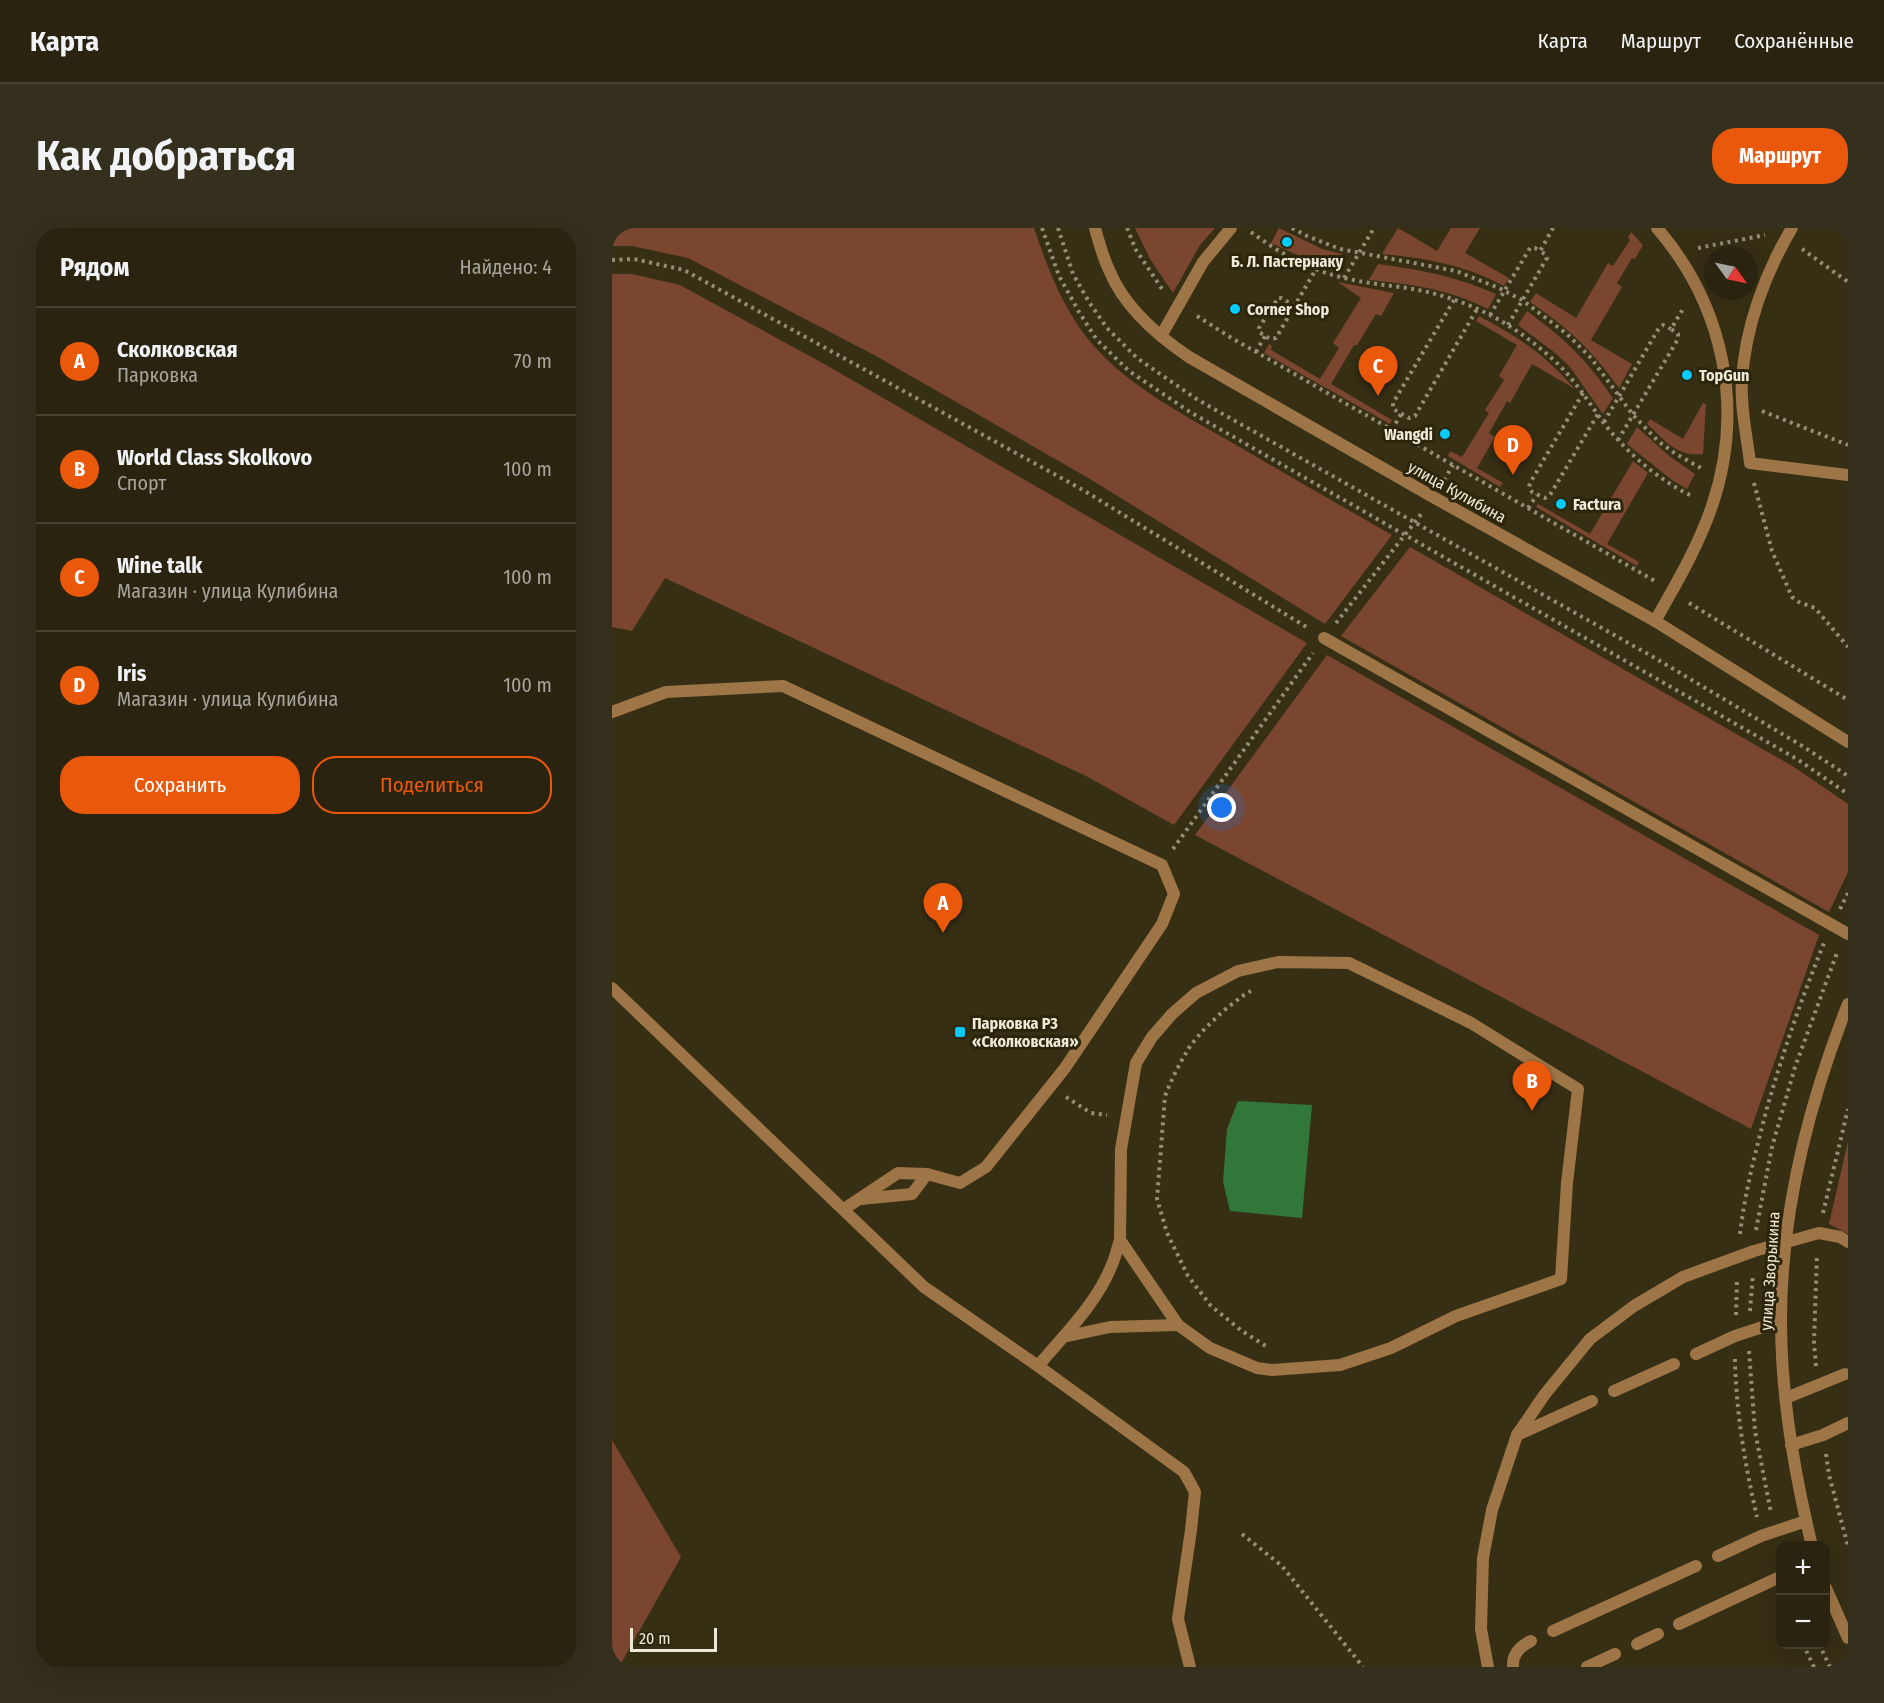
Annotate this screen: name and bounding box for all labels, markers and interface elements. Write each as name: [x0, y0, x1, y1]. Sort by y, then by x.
text: Карта: [30, 25, 99, 58]
text: Карта: [1538, 28, 1588, 54]
text: Маршрут: [1621, 28, 1701, 54]
text: Сохранённые: [1734, 28, 1854, 54]
button: Маршрут: [1712, 128, 1848, 184]
text: Как добраться: [36, 131, 296, 181]
marker: Б. Л. Пастернаку: [1280, 235, 1294, 249]
north arrow: [1704, 246, 1758, 300]
text: Рядом: [60, 252, 129, 283]
place label: Б. Л. Пастернаку: [1231, 252, 1343, 271]
text: Найдено: 4: [460, 255, 552, 279]
place label: Corner Shop: [1247, 300, 1329, 319]
marker: Corner Shop: [1228, 302, 1242, 316]
text: Сколковская: [117, 336, 238, 363]
pin: C: [1358, 346, 1398, 396]
text: A: [74, 349, 85, 373]
text: 70 m: [514, 349, 552, 373]
text: Парковка: [117, 363, 198, 387]
place label: TopGun: [1699, 366, 1749, 385]
marker: TopGun: [1680, 368, 1694, 382]
place label: Wangdi: [1384, 425, 1433, 444]
pin: D: [1494, 426, 1532, 475]
marker: Wangdi: [1438, 427, 1452, 441]
text: World Class Skolkovo: [117, 444, 312, 471]
text: B: [74, 457, 85, 481]
text: 100 m: [503, 457, 552, 481]
street label: улица Кулибина: [1405, 457, 1510, 527]
text: Спорт: [117, 471, 166, 495]
place label: Factura: [1573, 495, 1621, 514]
marker: Factura: [1554, 497, 1568, 511]
text: Wine talk: [117, 552, 202, 579]
text: C: [74, 565, 85, 589]
text: 100 m: [503, 565, 552, 589]
text: Магазин · улица Кулибина: [117, 579, 338, 603]
text: Iris: [117, 660, 146, 687]
text: D: [74, 673, 85, 697]
text: 100 m: [503, 673, 552, 697]
text: Магазин · улица Кулибина: [117, 687, 338, 711]
button: Сохранить: [60, 756, 300, 814]
button: Поделиться: [312, 756, 552, 814]
your location: [1207, 793, 1236, 822]
pin: A: [924, 884, 962, 933]
place label: Парковка P3 «Сколковская»: [972, 1014, 1079, 1051]
marker: Парковка P3 «Сколковская»: [953, 1025, 967, 1039]
pin: B: [1512, 1062, 1552, 1111]
street label: улица Зворыкина: [1756, 1211, 1784, 1331]
map controls: [1776, 1541, 1830, 1649]
button: +: [1776, 1541, 1830, 1595]
button: −: [1776, 1595, 1830, 1649]
scale bar: [630, 1625, 717, 1652]
text: 20 m: [639, 1629, 670, 1648]

